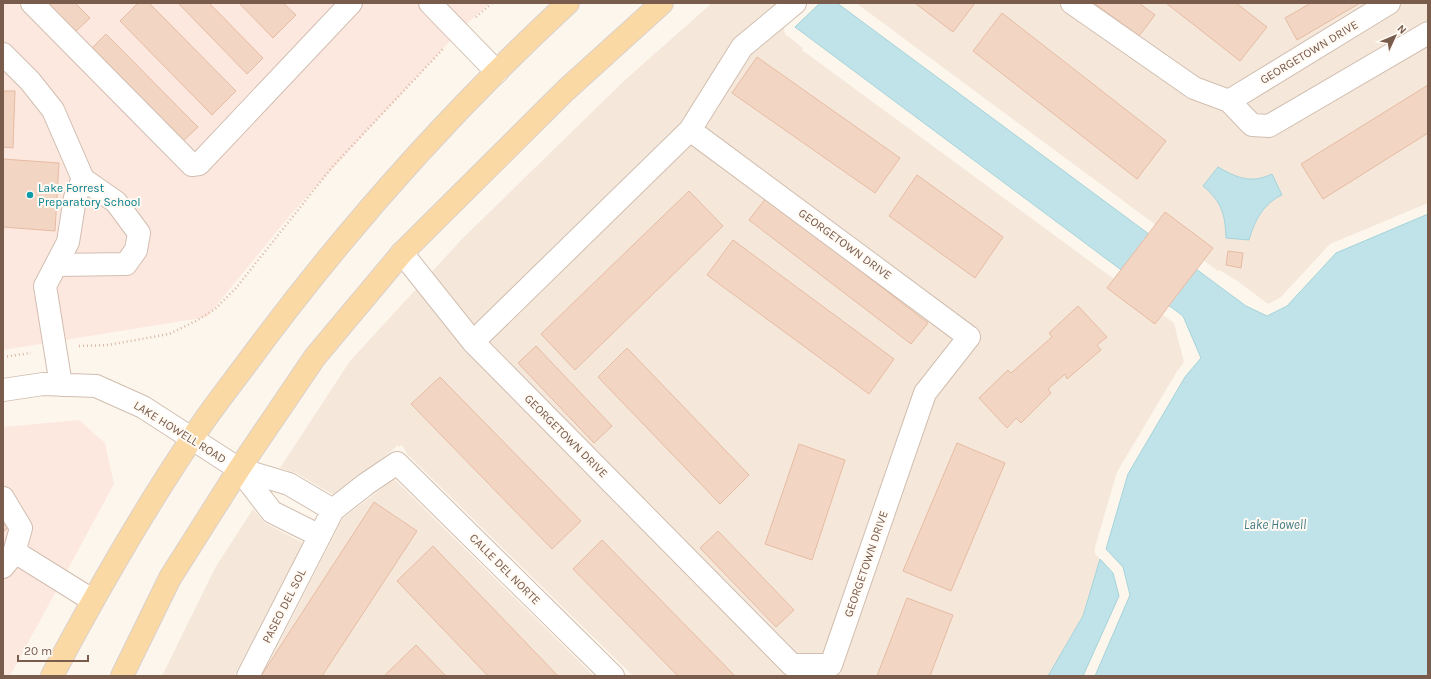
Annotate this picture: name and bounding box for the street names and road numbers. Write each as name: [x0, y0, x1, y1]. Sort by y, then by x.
street label: GEORGETOWN DRIVE: [1258, 17, 1360, 87]
street label: GEORGETOWN DRIVE: [796, 206, 894, 282]
street label: GEORGETOWN DRIVE: [522, 392, 610, 480]
street label: LAKE HOWELL ROAD: [131, 398, 229, 466]
street label: GEORGETOWN DRIVE: [841, 509, 891, 619]
street label: CALLE DEL NORTE: [467, 531, 543, 607]
street label: PASEO DEL SOL: [259, 566, 309, 645]

